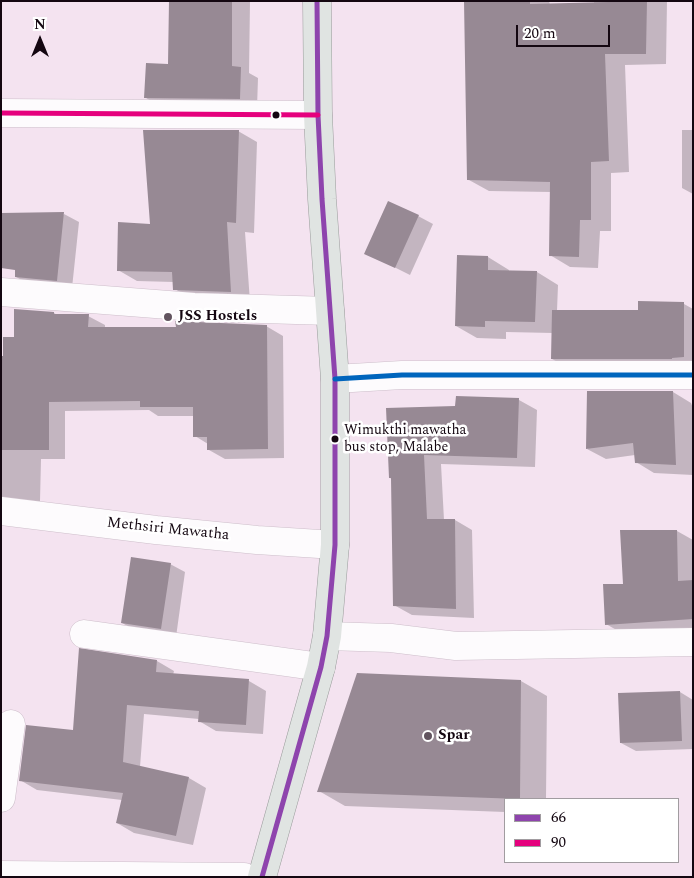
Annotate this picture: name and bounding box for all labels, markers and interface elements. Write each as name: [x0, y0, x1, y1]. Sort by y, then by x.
text: N: [34, 14, 46, 35]
north arrow: [15, 15, 65, 65]
scale bar: [519, 15, 613, 47]
text: 20 m: [524, 22, 556, 45]
unlabelled marker: [271, 110, 281, 120]
place label: JSS Hostels: [178, 308, 257, 326]
marker: JSS Hostels: [162, 311, 174, 323]
place label: Wimukthi mawatha bus stop, Malabe: [344, 423, 466, 456]
marker: Wimukthi mawatha bus stop, Malabe: [330, 434, 340, 444]
street label: Methsiri Mawatha: [106, 515, 230, 545]
place label: Spar: [438, 727, 470, 745]
marker: Spar: [422, 730, 434, 742]
legend: [504, 798, 679, 863]
text: 66: [551, 806, 566, 829]
text: 90: [551, 831, 566, 854]

